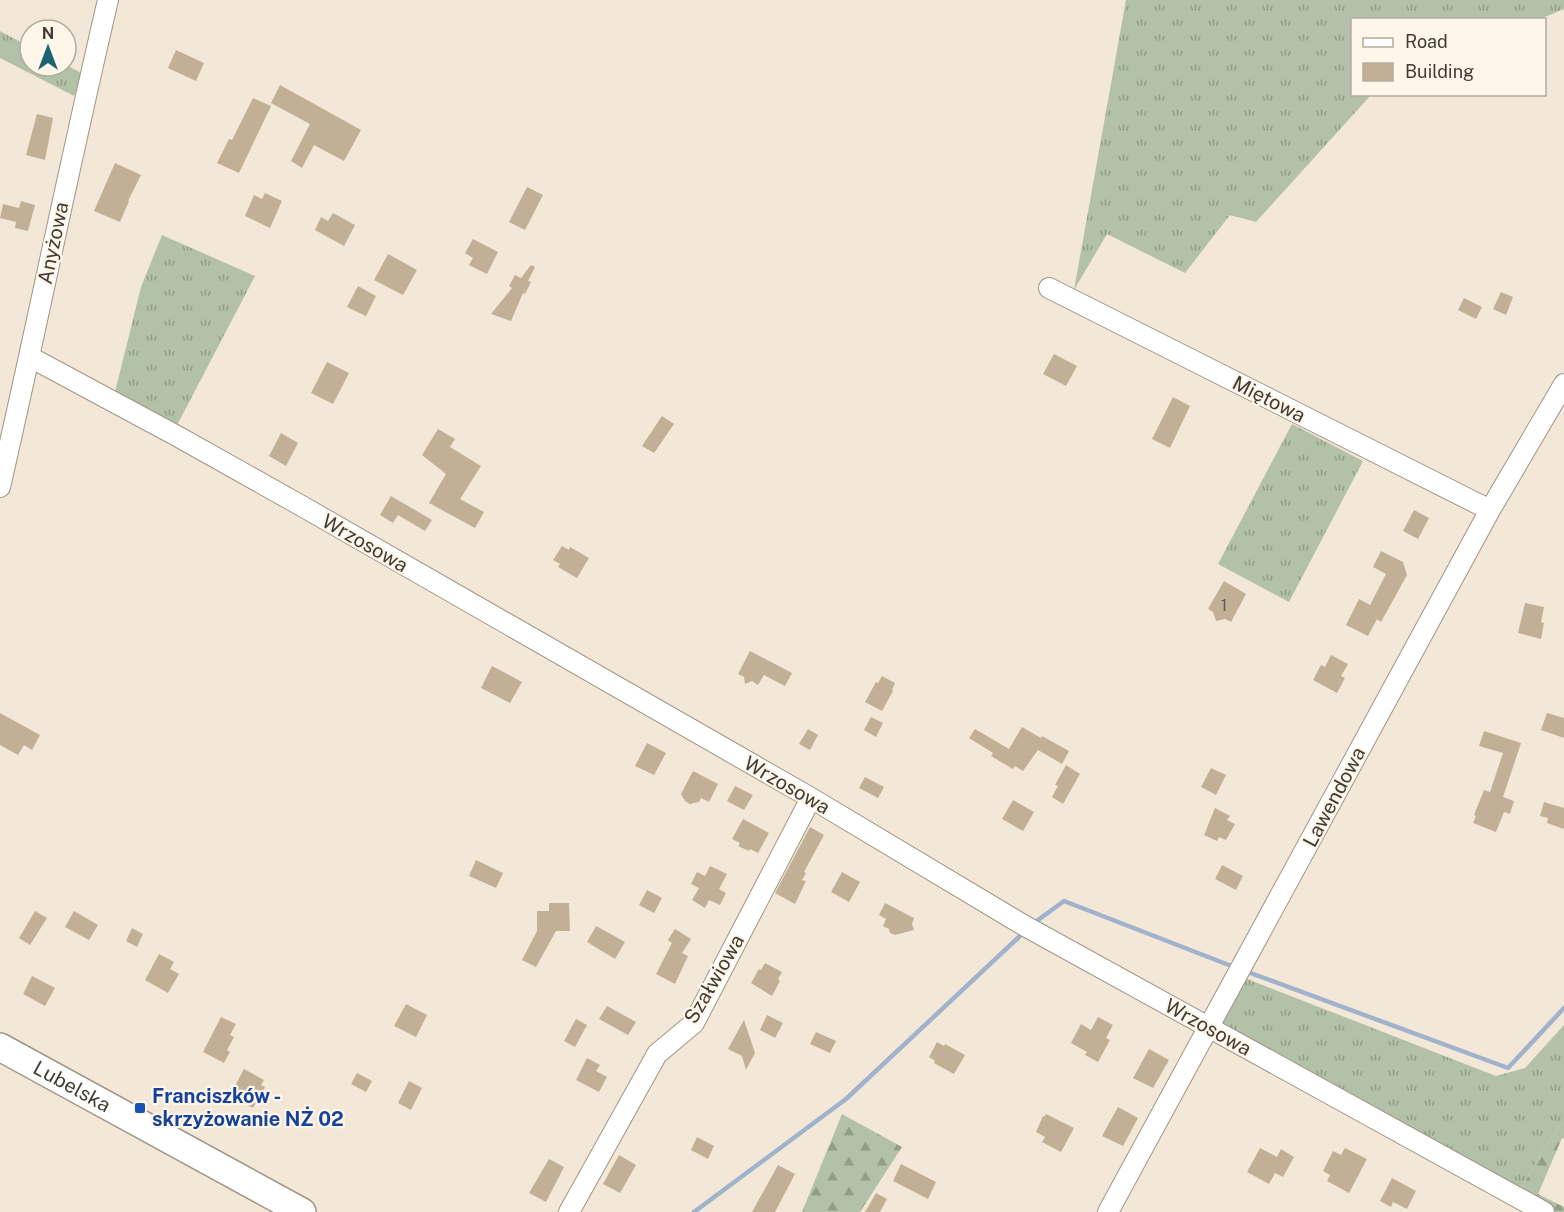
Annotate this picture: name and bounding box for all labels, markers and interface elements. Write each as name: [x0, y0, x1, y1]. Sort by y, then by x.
north arrow: [18, 18, 78, 78]
legend: [1351, 18, 1546, 96]
text: N: [42, 24, 54, 43]
text: Road: [1405, 31, 1448, 52]
text: Building: [1405, 61, 1474, 82]
street label: Anyżowa: [33, 200, 73, 286]
street label: Miętowa: [1229, 370, 1309, 428]
street label: Wrzosowa: [318, 509, 412, 577]
house number: 1: [1221, 596, 1227, 615]
street label: Lawendowa: [1298, 743, 1370, 851]
street label: Wrzosowa: [740, 751, 834, 819]
street label: Szałwiowa: [679, 930, 749, 1028]
street label: Wrzosowa: [1160, 993, 1256, 1061]
street label: Lubelska: [29, 1056, 115, 1117]
place label: Franciszków - skrzyżowanie NŻ 02: [152, 1084, 344, 1131]
marker: Franciszków - skrzyżowanie NŻ 02: [133, 1101, 147, 1115]

